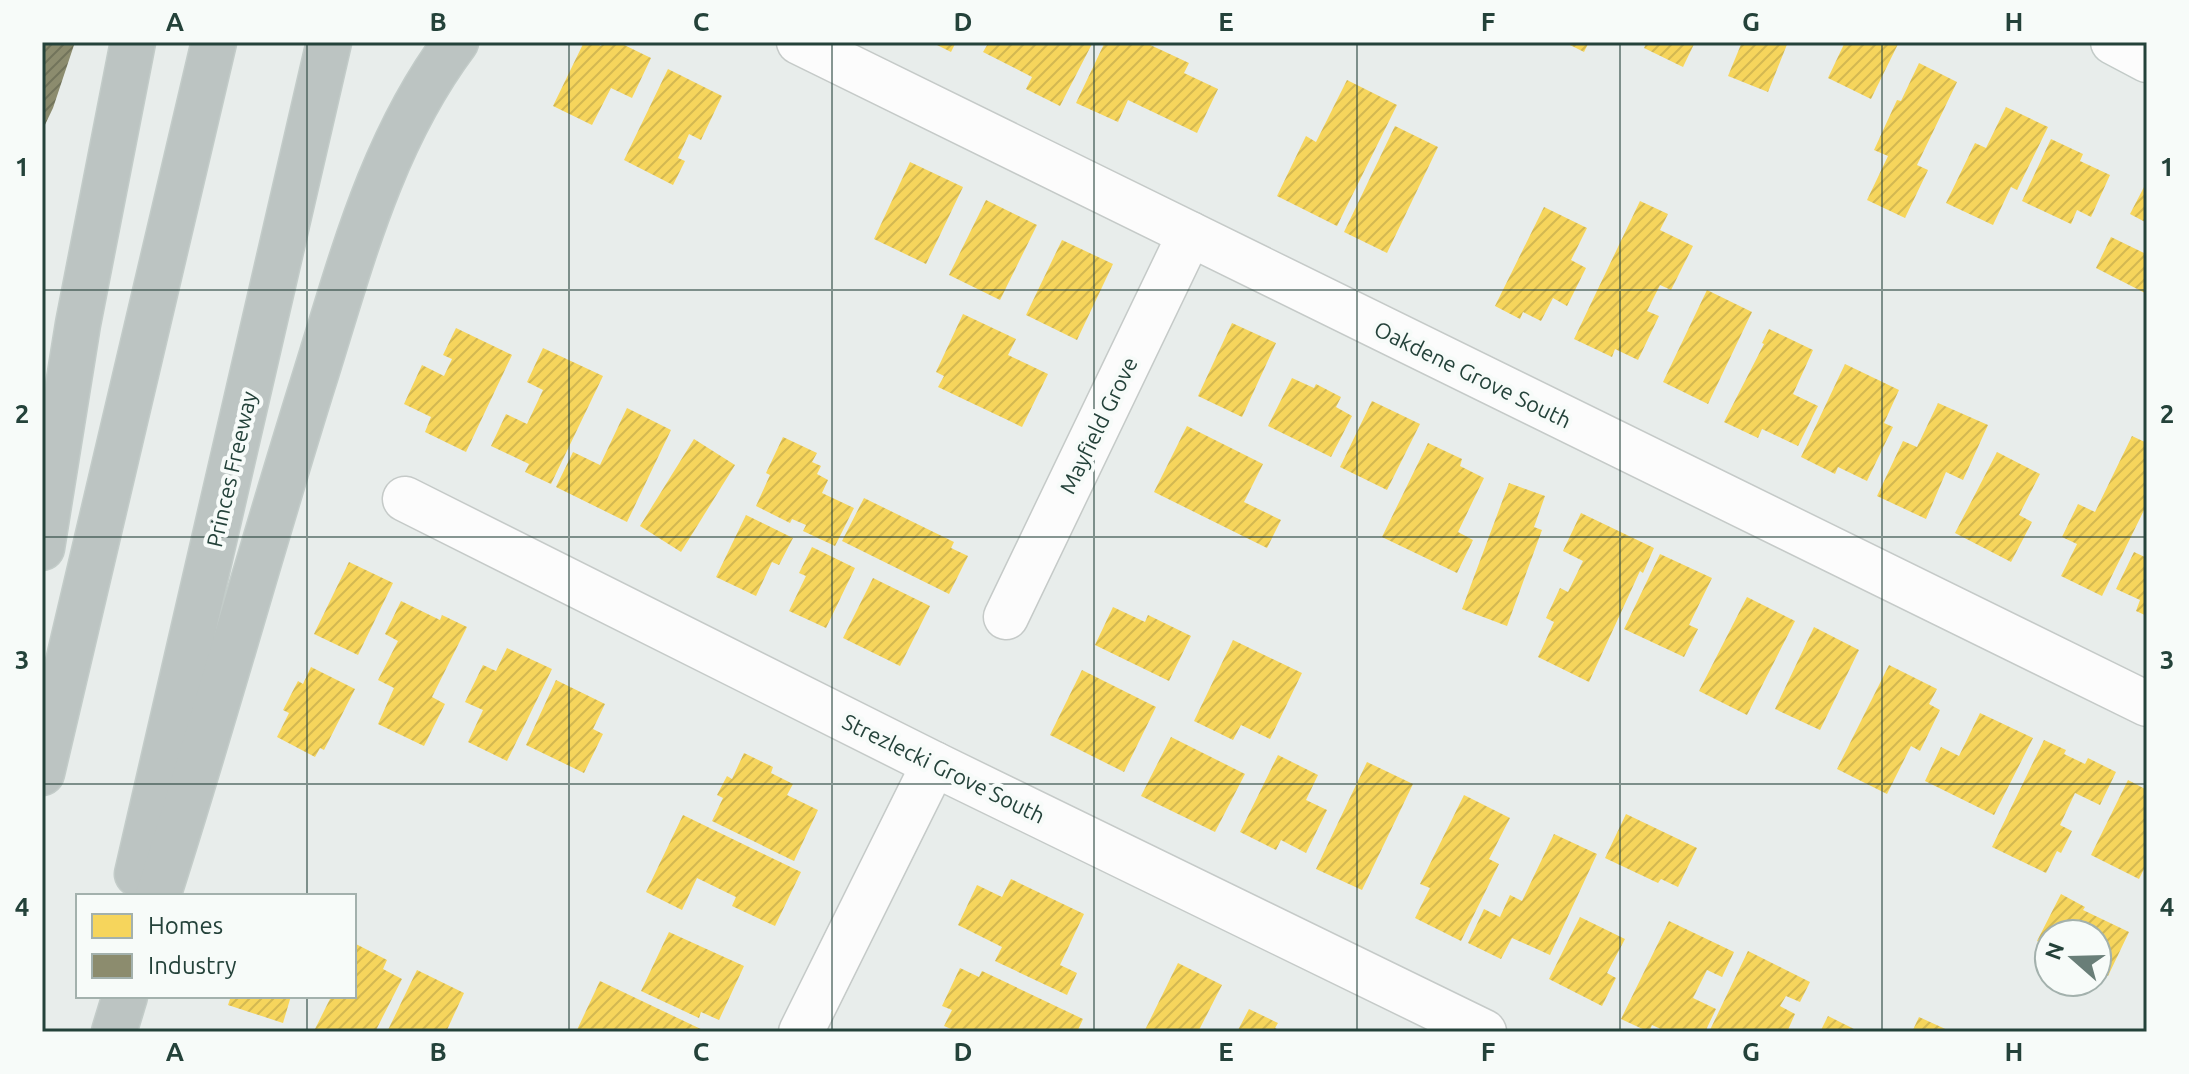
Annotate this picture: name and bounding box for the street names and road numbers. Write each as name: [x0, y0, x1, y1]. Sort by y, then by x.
street label: Oakdene Grove South: [1371, 315, 1575, 433]
street label: Mayfield Grove: [1054, 353, 1142, 497]
street label: Princes Freeway: [201, 388, 261, 549]
street label: Strezlecki Grove South: [839, 708, 1049, 828]

